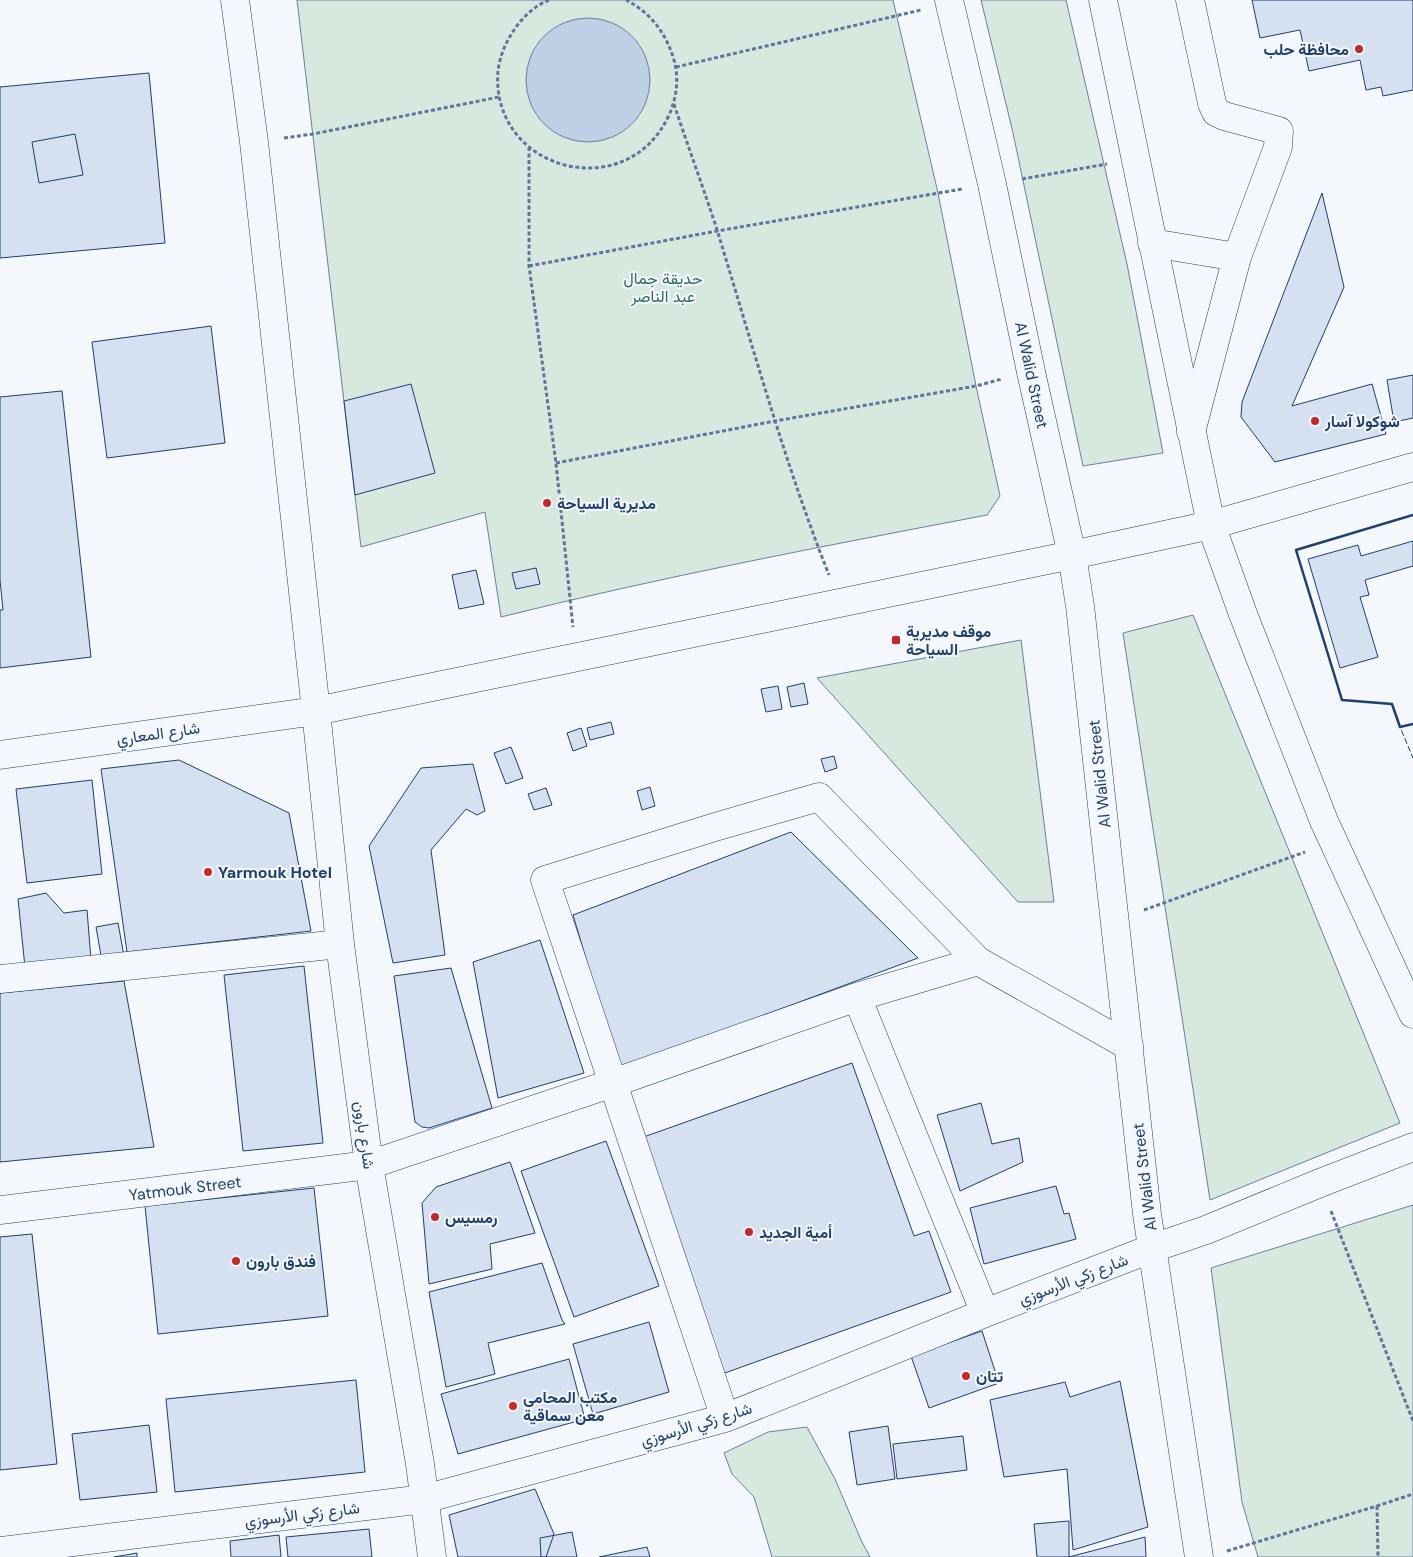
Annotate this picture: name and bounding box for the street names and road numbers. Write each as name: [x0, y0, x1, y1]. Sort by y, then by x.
street label: Al Walid Street: [1010, 320, 1053, 431]
street label: شارع المعاري: [115, 717, 202, 753]
street label: Al Walid Street: [1083, 719, 1116, 829]
street label: شارع بارون: [348, 1100, 380, 1171]
street label: Al Walid Street: [1127, 1122, 1162, 1232]
street label: Yatmouk Street: [127, 1171, 243, 1206]
street label: شارع زكي الأرسوزي: [1015, 1249, 1132, 1313]
street label: شارع زكي الأرسوزي: [638, 1398, 755, 1454]
street label: شارع زكي الأرسوزي: [243, 1497, 361, 1535]

